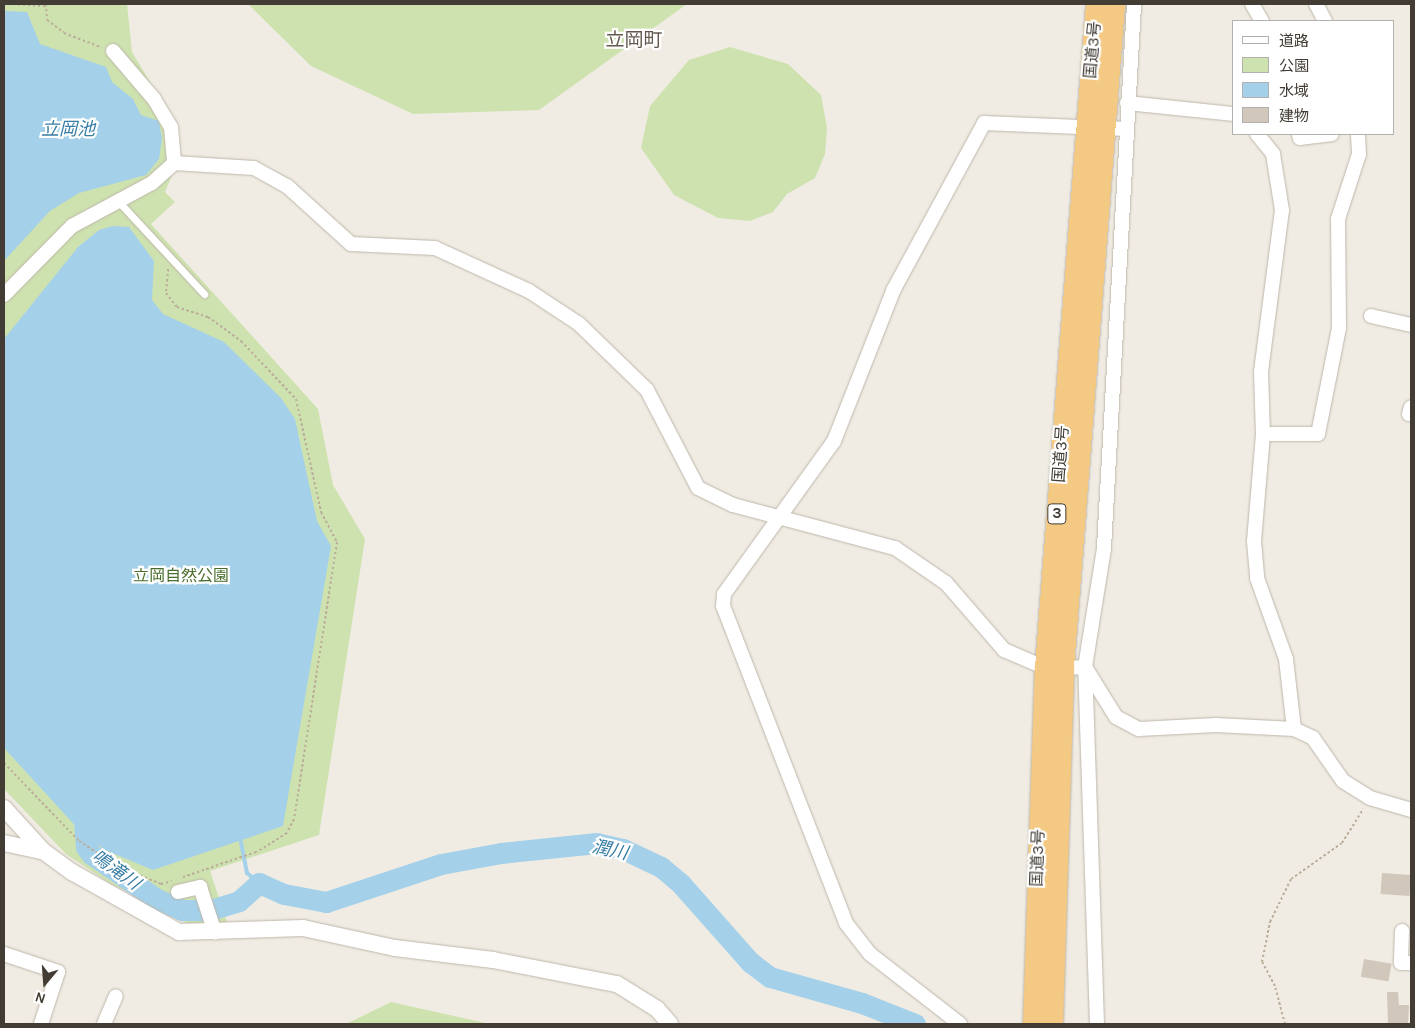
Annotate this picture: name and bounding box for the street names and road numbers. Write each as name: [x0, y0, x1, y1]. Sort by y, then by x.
street label: 国道3号: [1081, 21, 1105, 79]
street label: 国道3号: [1049, 425, 1073, 483]
road number: 3: [1047, 502, 1067, 526]
street label: 国道3号: [1027, 829, 1049, 887]

